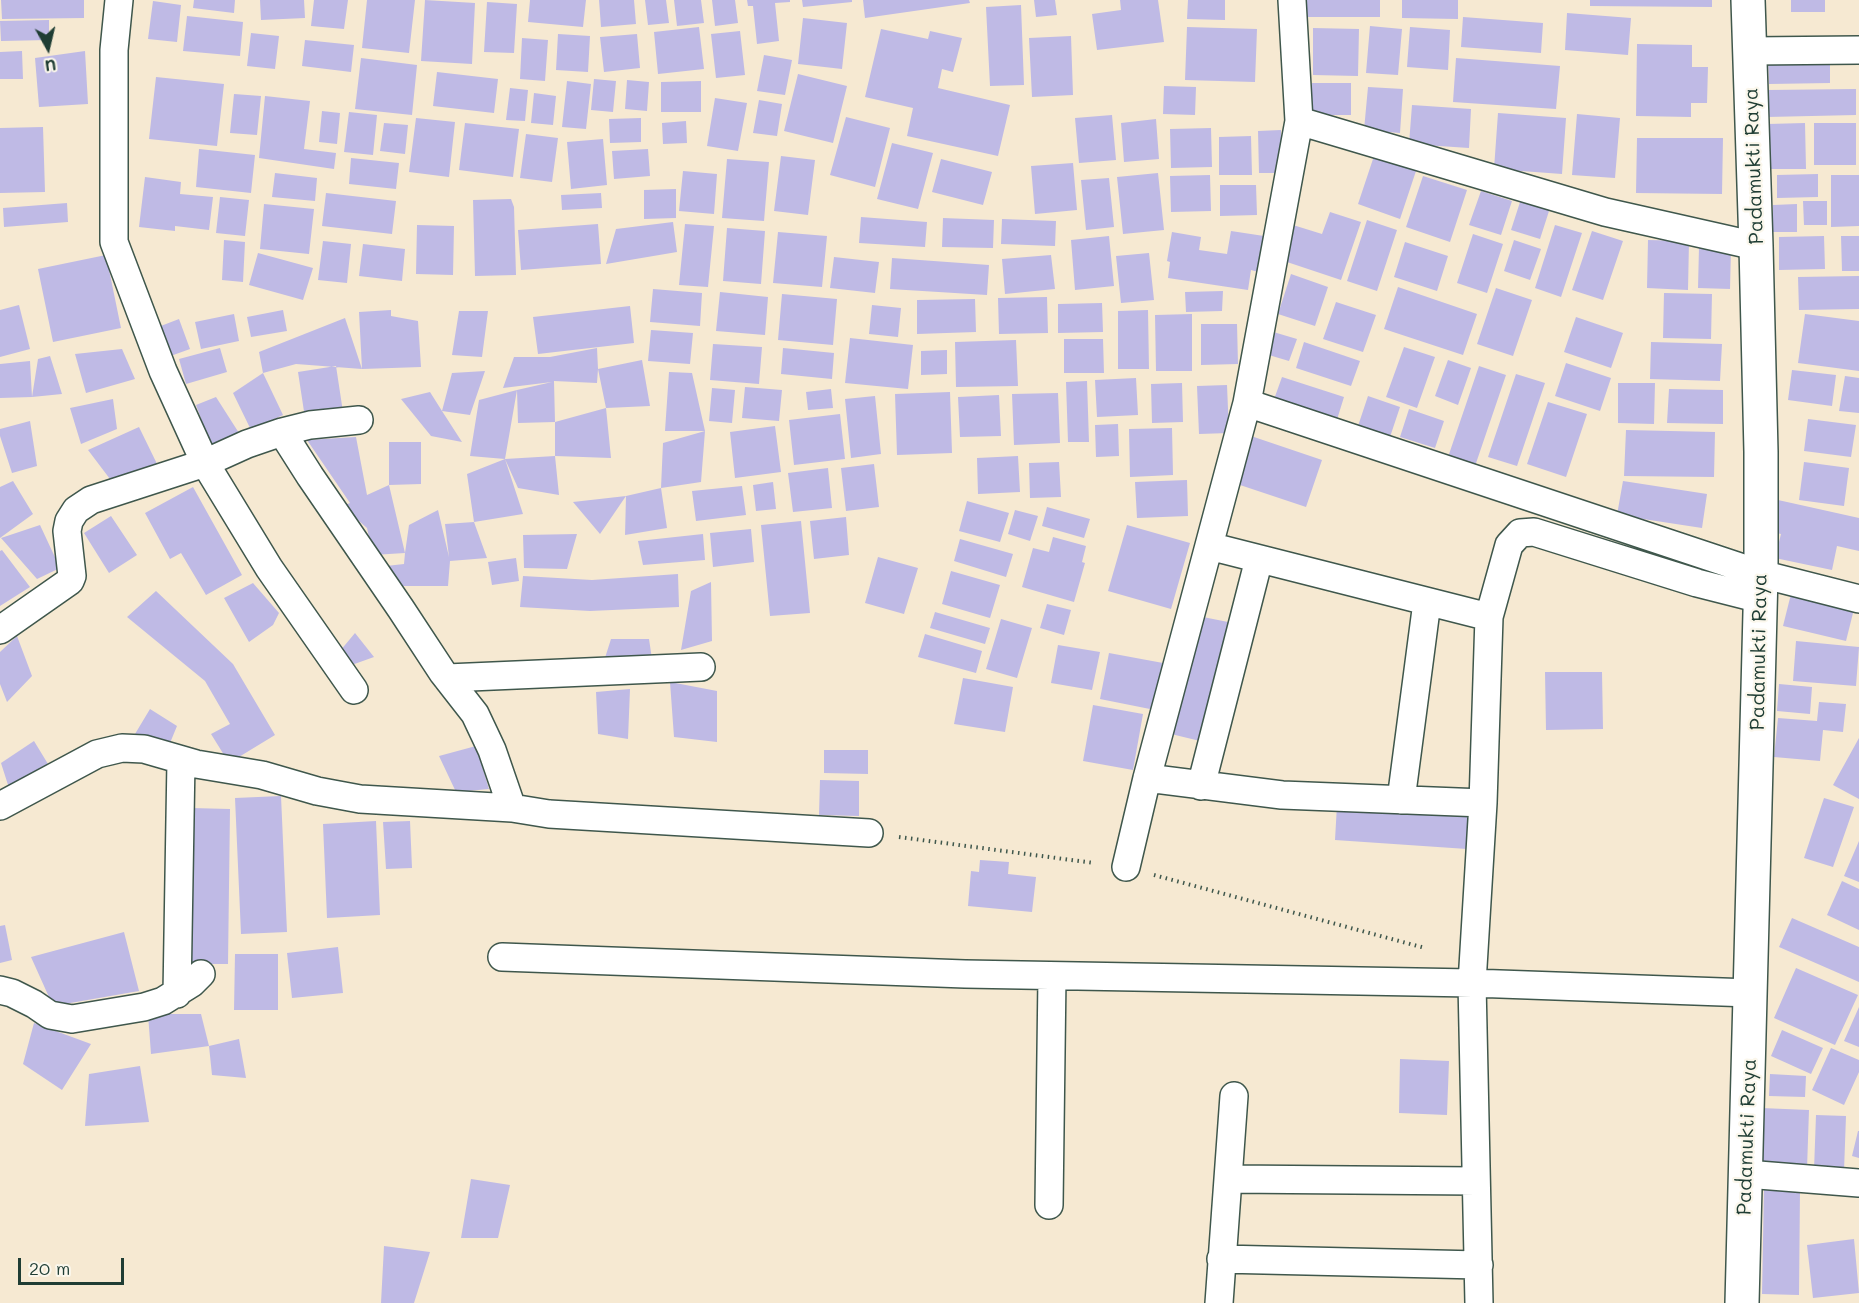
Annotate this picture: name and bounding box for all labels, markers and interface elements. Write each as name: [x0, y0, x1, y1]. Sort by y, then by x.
north arrow: [18, 18, 78, 78]
text: U: [44, 55, 58, 78]
street label: Padamukti Raya: [1739, 87, 1769, 245]
street label: Padamukti Raya: [1746, 573, 1772, 731]
street label: Padamukti Raya: [1732, 1058, 1762, 1216]
scale bar: [21, 1246, 128, 1284]
text: 20 m: [29, 1256, 70, 1280]

